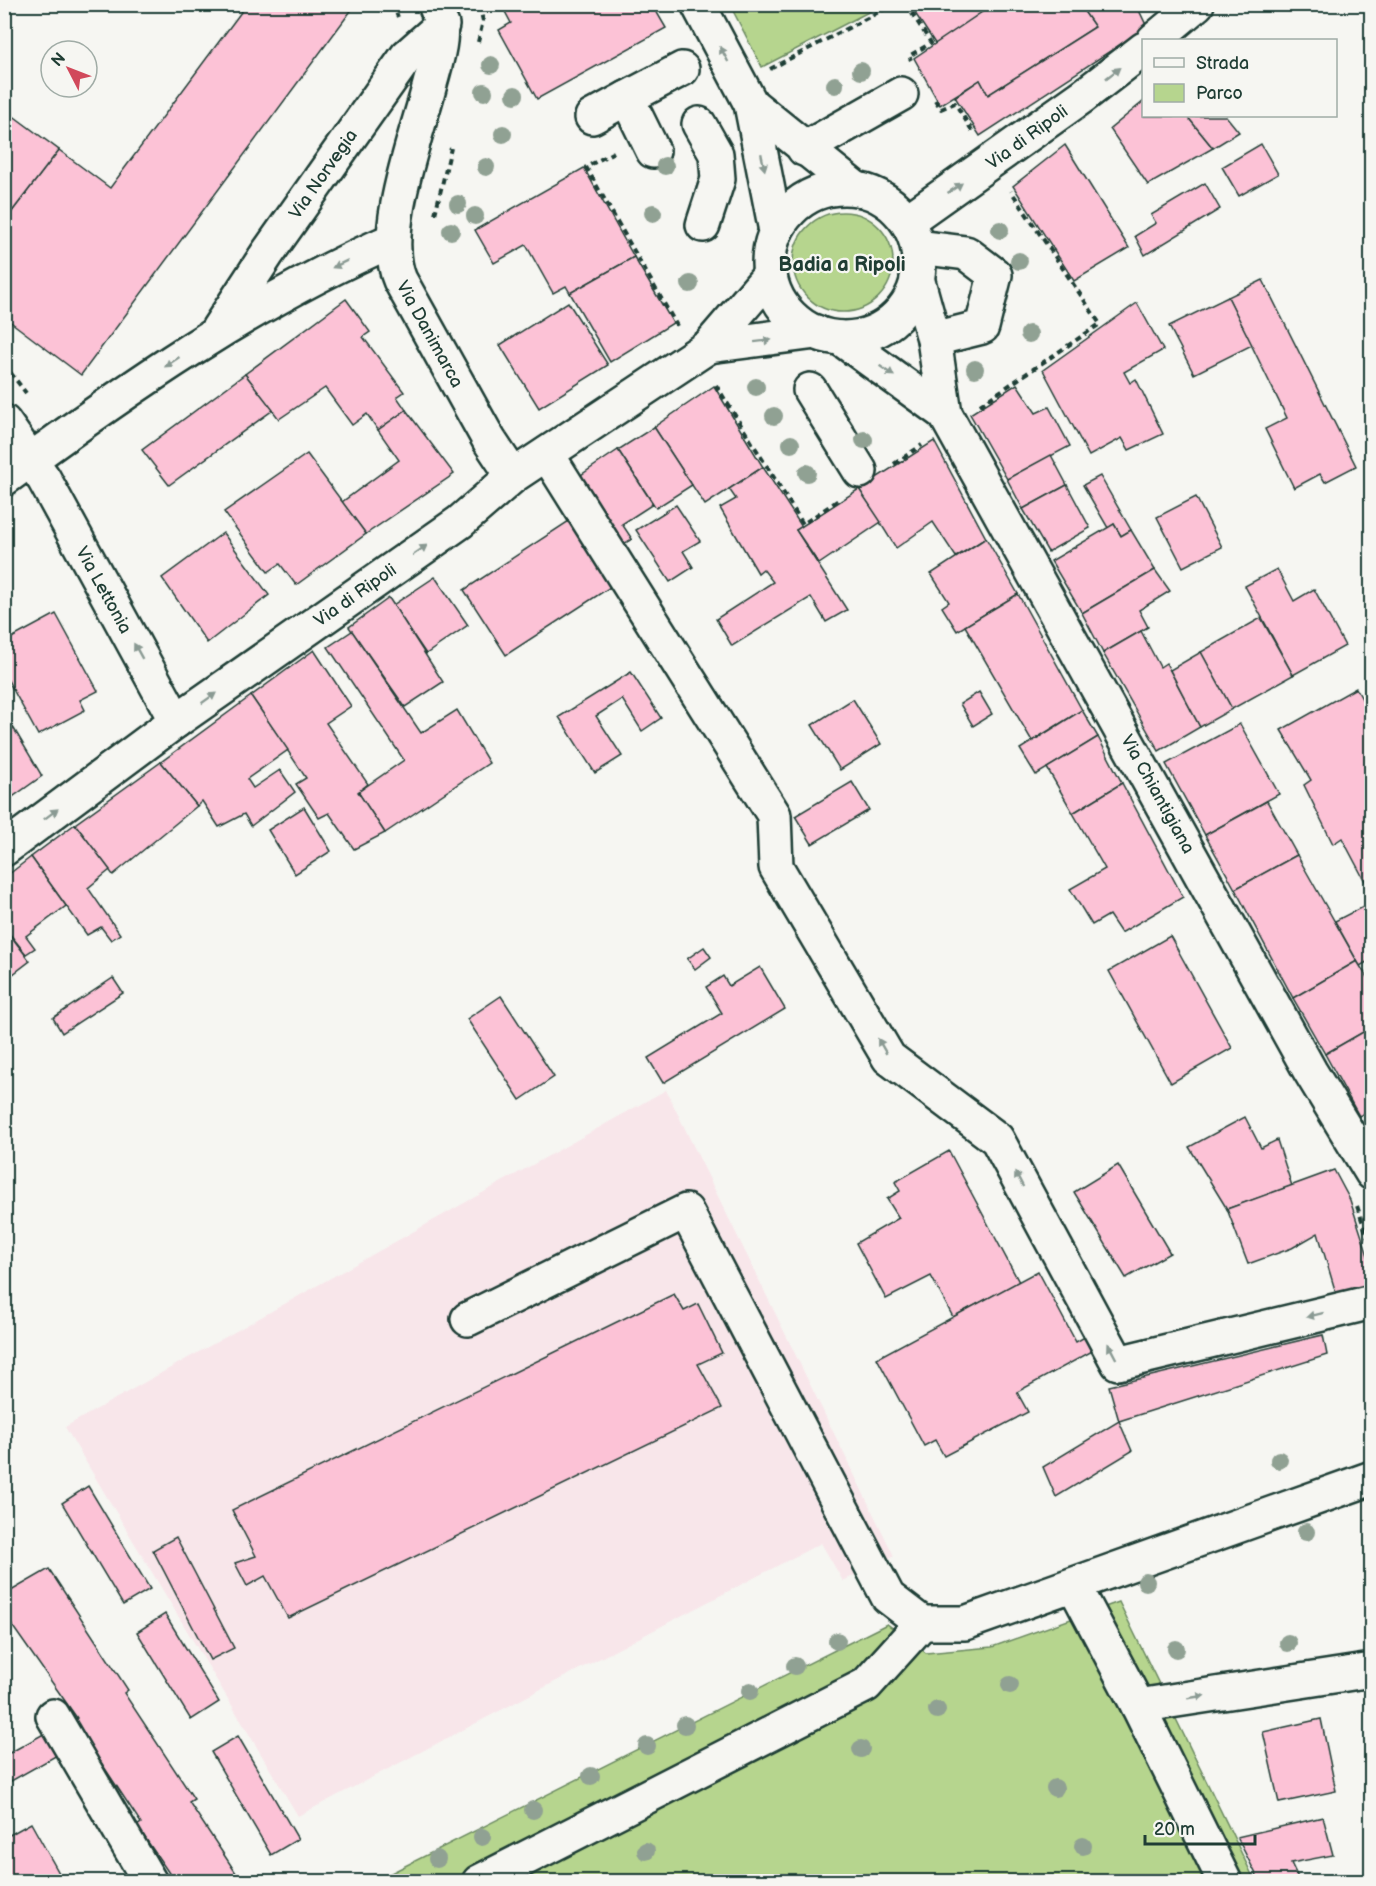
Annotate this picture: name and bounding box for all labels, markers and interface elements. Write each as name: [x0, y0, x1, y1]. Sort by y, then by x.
north arrow: [39, 39, 99, 99]
legend: [1142, 39, 1337, 117]
one-way arrow: [719, 46, 729, 63]
text: N: [48, 49, 70, 71]
text: Strada: [1196, 53, 1249, 74]
one-way arrow: [1105, 68, 1120, 80]
text: Parco: [1196, 83, 1243, 104]
street label: Via di Ripoli: [982, 101, 1072, 174]
street label: Via Norvegia: [285, 125, 362, 223]
one-way arrow: [759, 152, 768, 171]
one-way arrow: [947, 183, 963, 194]
district label: Badia a Ripoli: [778, 253, 906, 277]
one-way arrow: [332, 259, 349, 269]
street label: Via Danimarca: [392, 277, 468, 391]
one-way arrow: [753, 336, 772, 346]
one-way arrow: [164, 356, 180, 367]
one-way arrow: [879, 365, 895, 377]
street label: Via Lettonia: [71, 543, 136, 637]
one-way arrow: [411, 544, 427, 556]
street label: Via di Ripoli: [310, 559, 400, 631]
one-way arrow: [133, 642, 143, 659]
one-way arrow: [200, 692, 216, 704]
street label: Via Chiantigiana: [1116, 731, 1199, 857]
one-way arrow: [44, 808, 59, 820]
one-way arrow: [876, 1038, 887, 1054]
one-way arrow: [1014, 1171, 1024, 1188]
one-way arrow: [1305, 1311, 1324, 1321]
one-way arrow: [1107, 1342, 1117, 1359]
one-way arrow: [1187, 1693, 1206, 1702]
scale bar: [1145, 1808, 1254, 1846]
text: 20 m: [1154, 1819, 1195, 1840]

